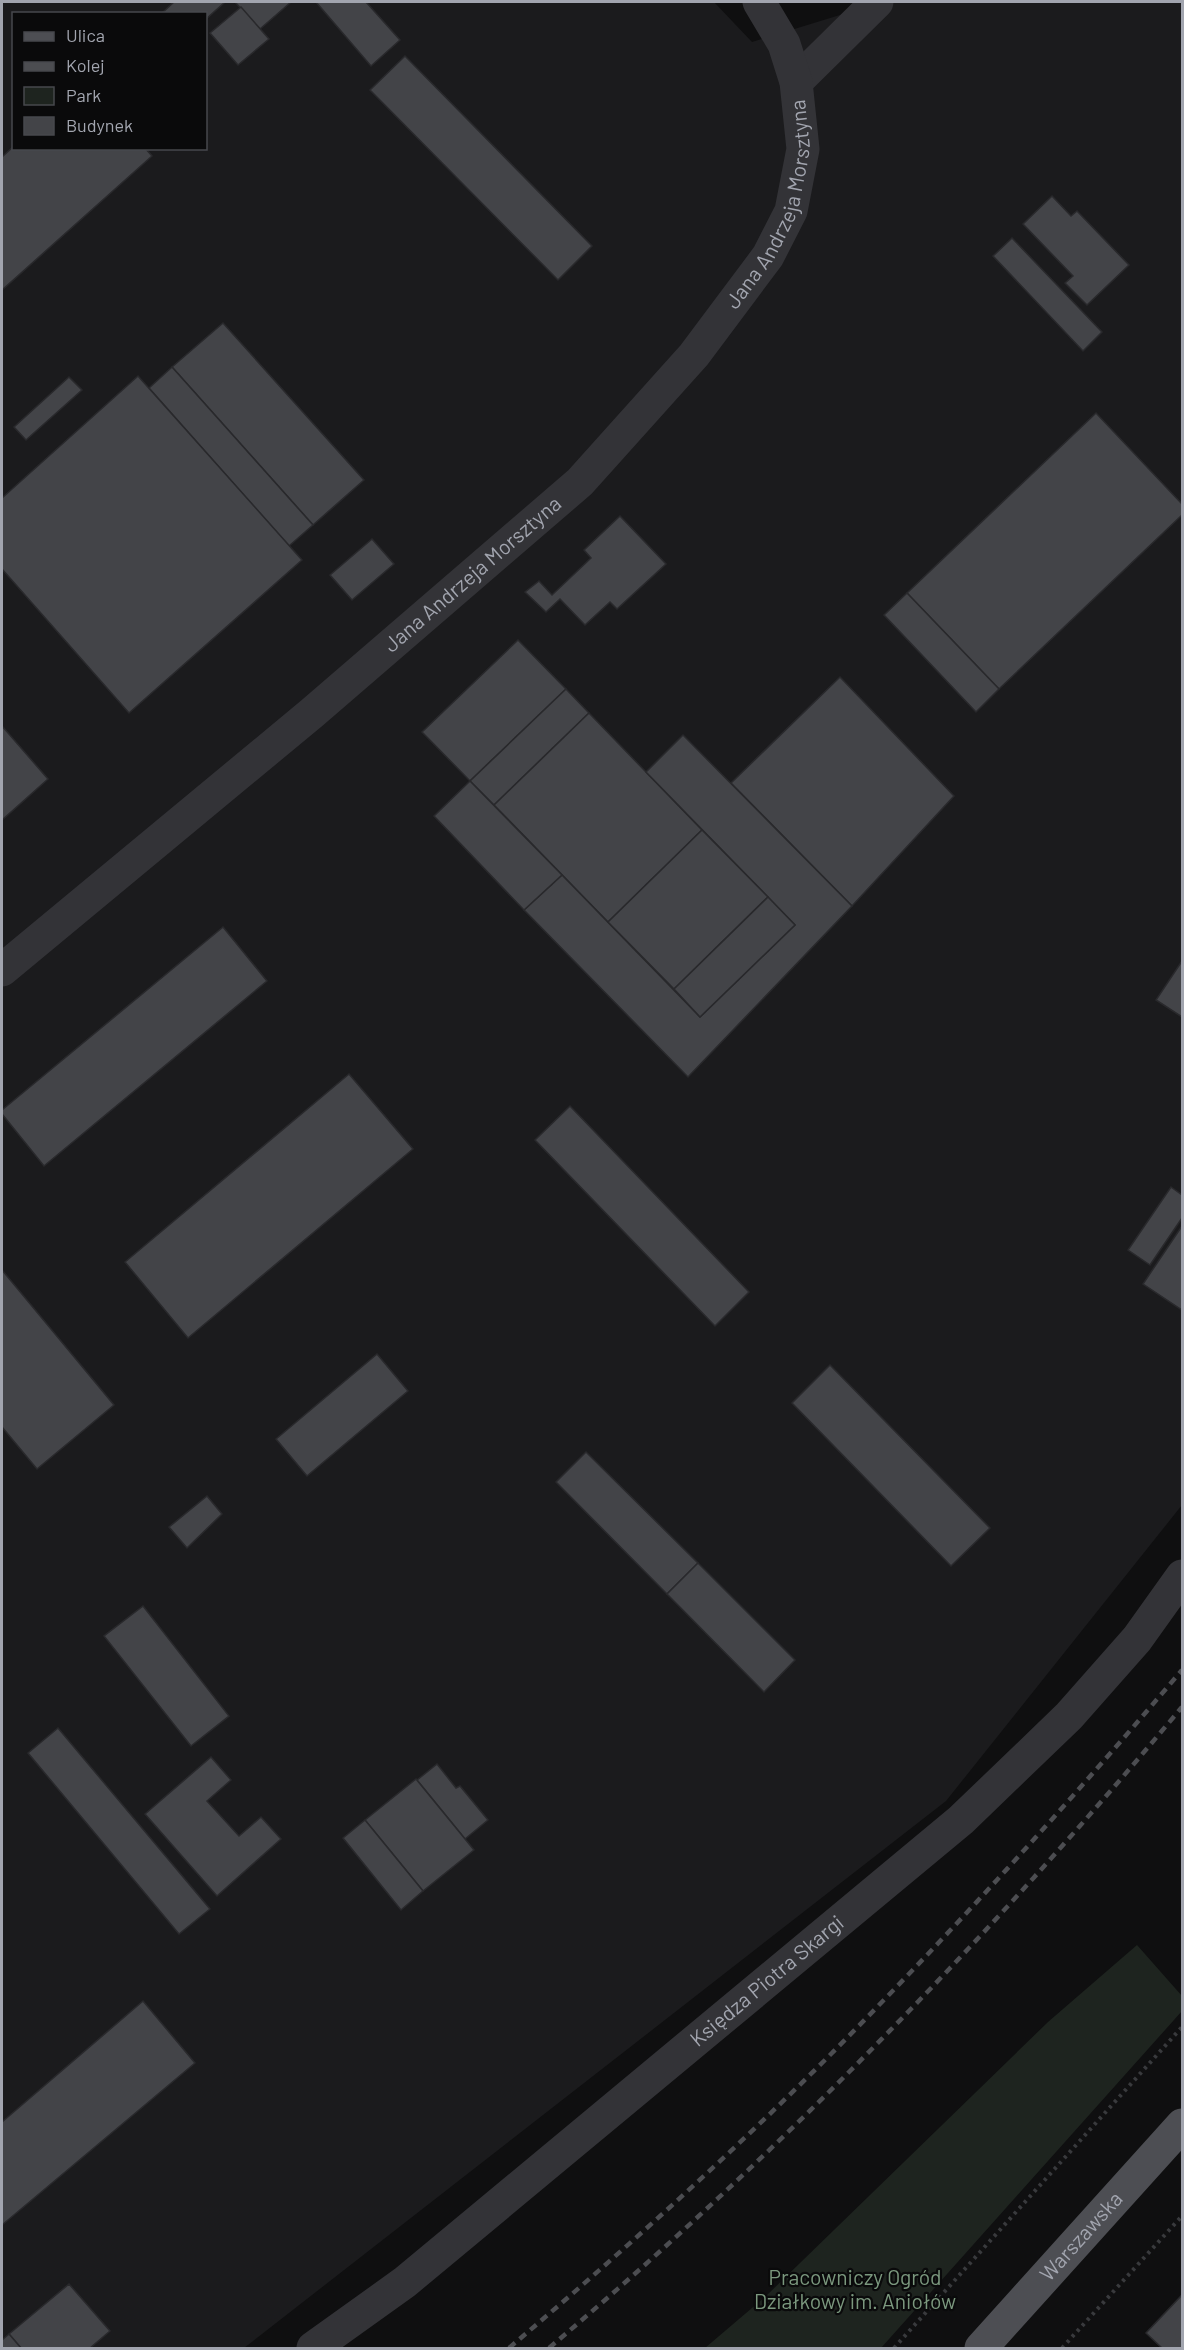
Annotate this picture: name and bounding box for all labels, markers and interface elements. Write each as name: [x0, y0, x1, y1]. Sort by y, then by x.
legend: [12, 12, 207, 150]
text: Ulica: [66, 24, 105, 46]
text: Kolej: [66, 54, 105, 76]
text: Park: [66, 84, 101, 106]
street label: Jana Andrzeja Morsztyna: [719, 99, 814, 313]
text: Budynek: [66, 114, 133, 136]
street label: Jana Andrzeja Morsztyna: [378, 490, 566, 656]
street label: Księdza Piotra Skargi: [684, 1909, 848, 2051]
street label: Warszawska: [1034, 2186, 1127, 2285]
park label: Pracowniczy Ogród Działkowy im. Aniołów: [754, 2264, 956, 2313]

